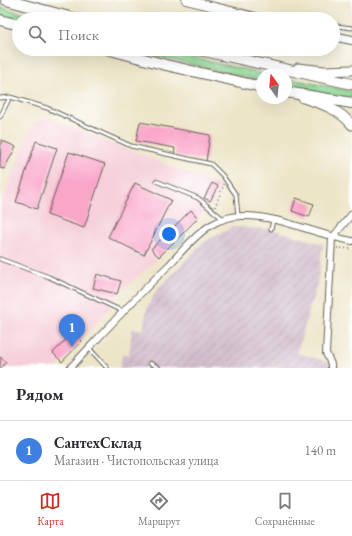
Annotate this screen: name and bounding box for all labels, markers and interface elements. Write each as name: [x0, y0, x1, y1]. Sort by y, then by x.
search box: [12, 12, 340, 56]
icon: search: [26, 23, 48, 45]
text: Поиск: [58, 25, 99, 44]
north arrow: [256, 68, 292, 104]
your location: [159, 224, 179, 244]
pin: 1: [59, 314, 85, 347]
text: Рядом: [16, 383, 64, 405]
text: СантехСклад: [54, 433, 142, 452]
text: 1: [26, 442, 32, 459]
text: 140 m: [305, 442, 336, 459]
text: Магазин · Чистопольская улица: [54, 452, 219, 469]
tab: Карта: [37, 490, 64, 528]
tab: Маршрут: [138, 490, 180, 528]
tab: Сохранённые: [255, 490, 315, 528]

